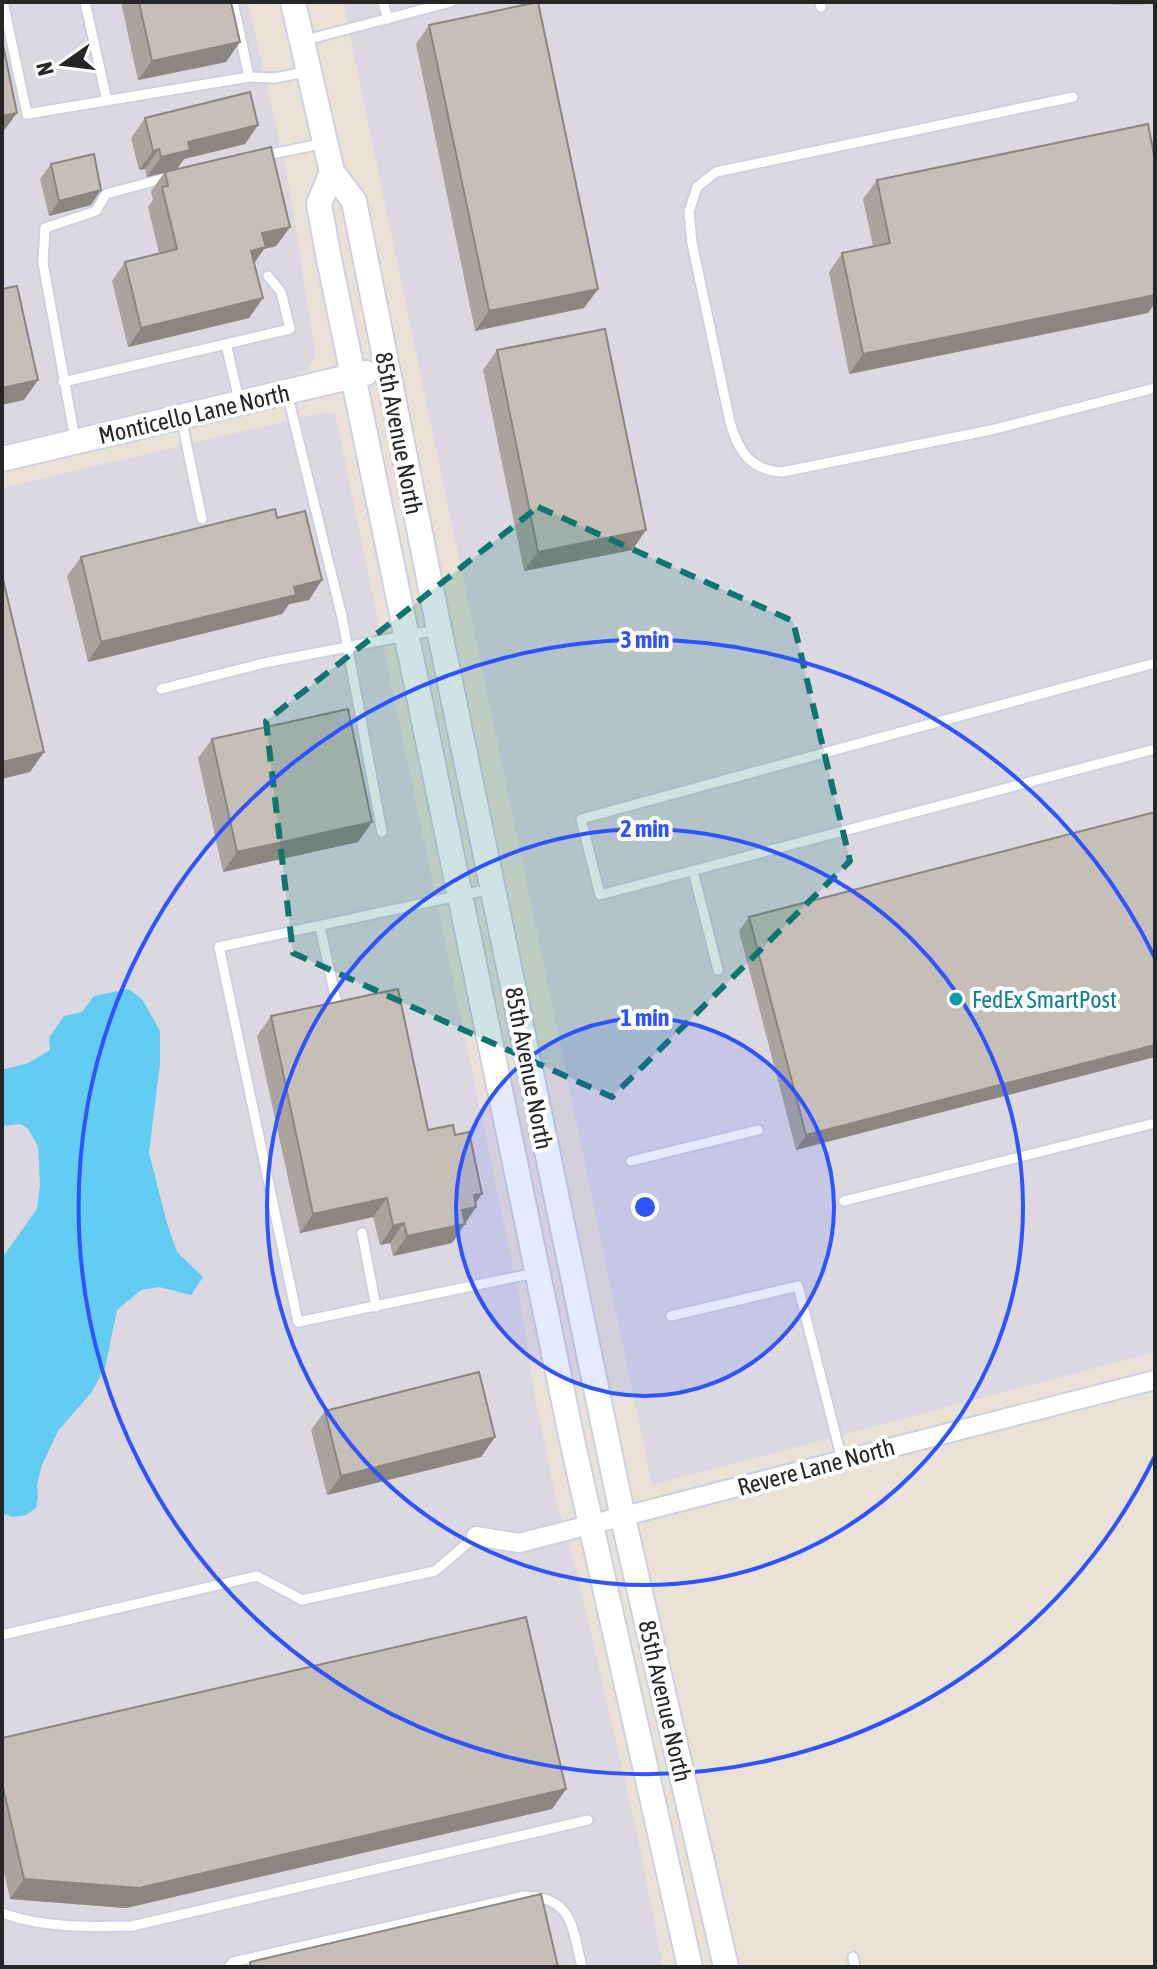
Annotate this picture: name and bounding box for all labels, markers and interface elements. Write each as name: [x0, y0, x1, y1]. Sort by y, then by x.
north arrow: [24, 24, 104, 104]
text: N: [30, 59, 59, 78]
street label: 85th Avenue North: [370, 349, 428, 517]
street label: Monticello Lane North: [96, 379, 292, 449]
text: 3 min: [620, 626, 670, 653]
text: 2 min: [620, 815, 670, 842]
street label: 85th Avenue North: [500, 984, 558, 1152]
place label: FedEx SmartPost: [972, 986, 1117, 1013]
marker: FedEx SmartPost: [947, 990, 965, 1008]
text: 1 min: [620, 1004, 670, 1031]
centre of rings: [631, 1193, 659, 1221]
street label: Revere Lane North: [734, 1433, 898, 1501]
street label: 85th Avenue North: [633, 1618, 697, 1784]

